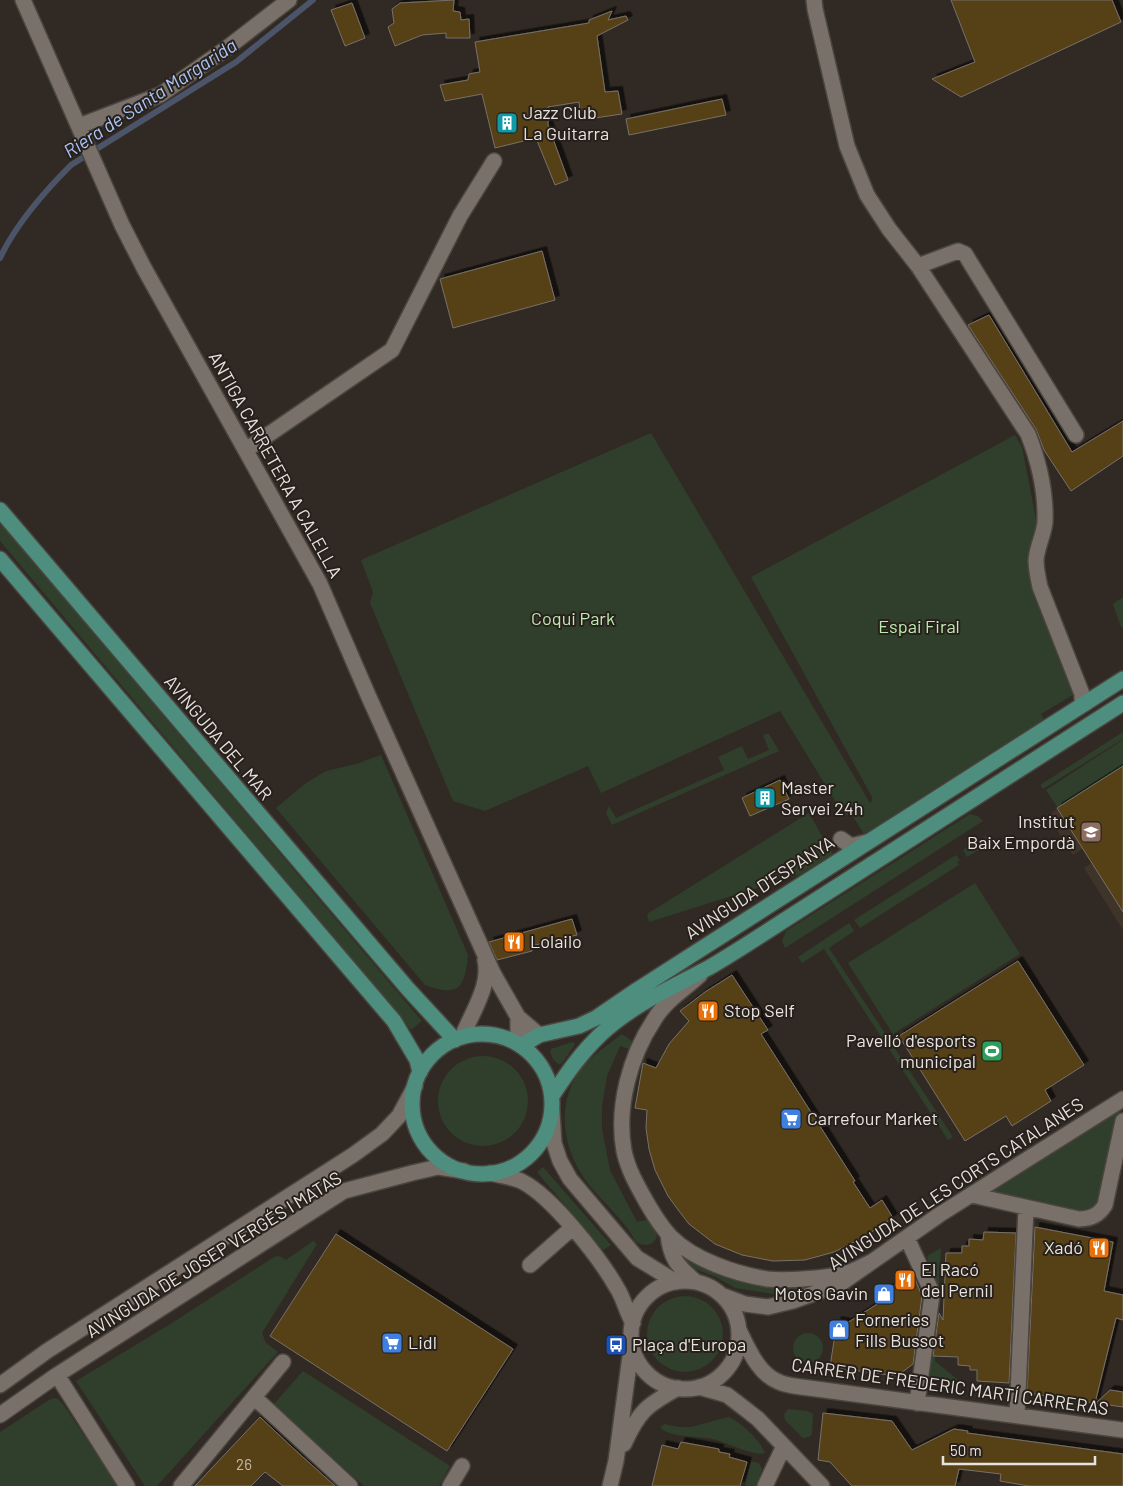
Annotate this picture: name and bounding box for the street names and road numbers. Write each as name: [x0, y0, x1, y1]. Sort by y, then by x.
street label: ANTIGA CARRETERA A CALELLA: [204, 348, 347, 582]
street label: AVINGUDA DEL MAR: [160, 671, 277, 804]
street label: AVINGUDA D'ESPANYA: [681, 831, 838, 944]
street label: AVINGUDA DE LES CORTS CATALANES: [824, 1092, 1087, 1274]
street label: AVINGUDA DE JOSEP VERGÉS I MATAS: [82, 1166, 345, 1342]
street label: CARRER DE FREDERIC MARTÍ CARRERAS: [790, 1353, 1110, 1419]

